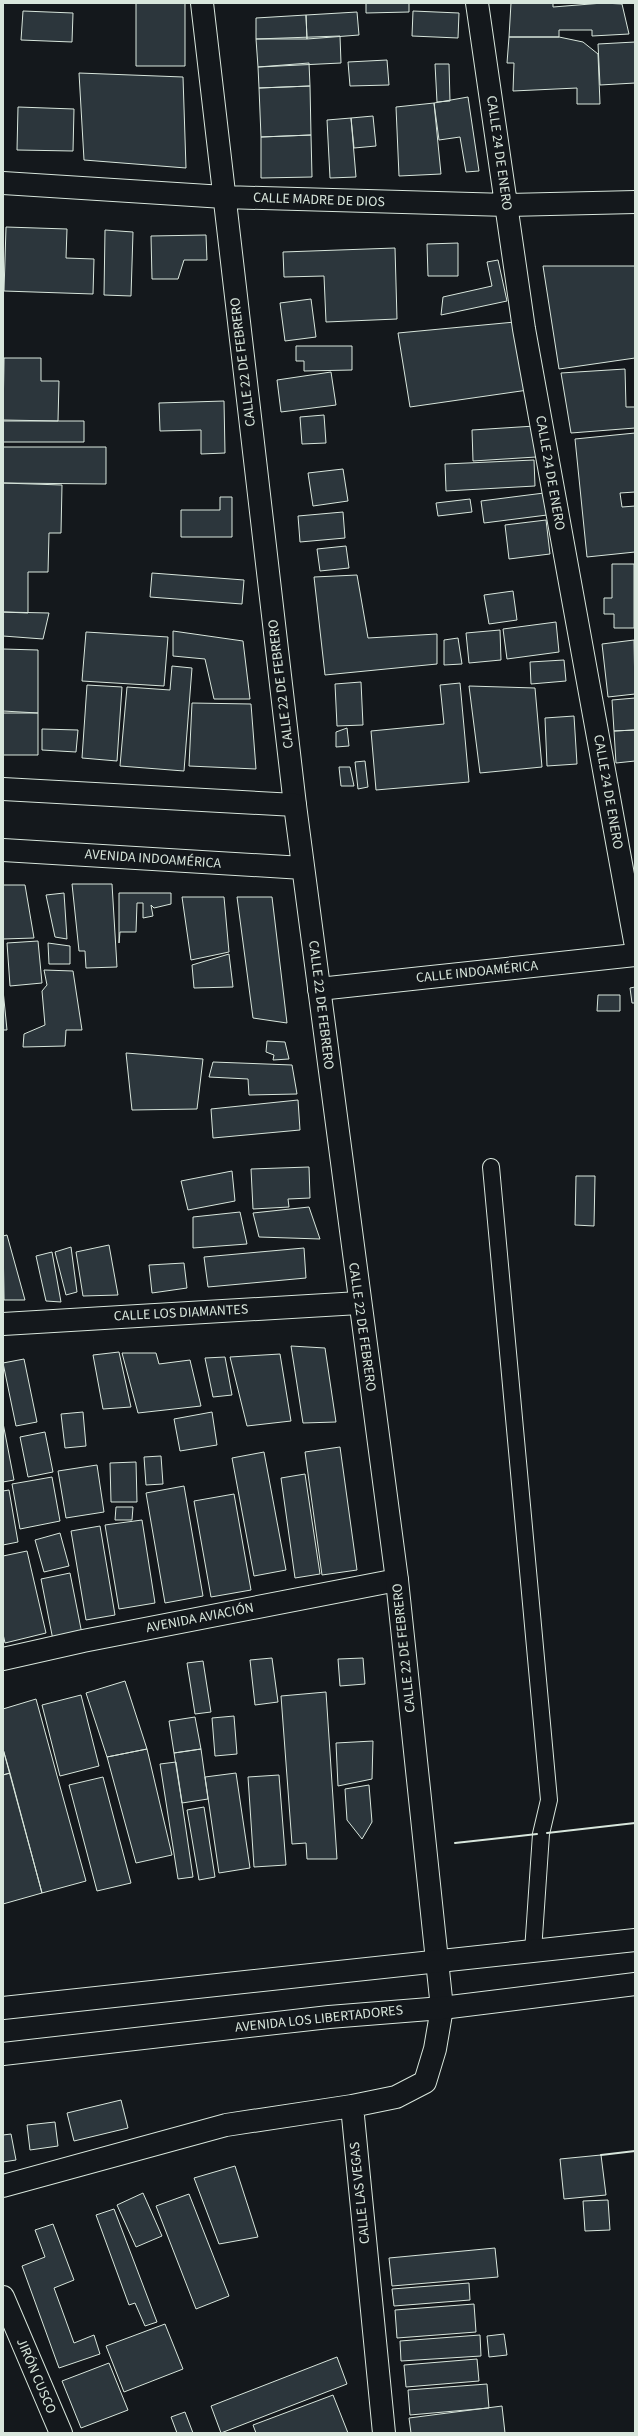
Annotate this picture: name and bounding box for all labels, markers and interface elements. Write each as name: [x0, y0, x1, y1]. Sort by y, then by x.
street label: CALLE 24 DE ENERO: [481, 94, 517, 212]
street label: CALLE MADRE DE DIOS: [253, 188, 385, 212]
street label: CALLE 22 DE FEBRERO: [225, 296, 261, 428]
street label: CALLE 24 DE ENERO: [530, 414, 570, 532]
street label: CALLE 22 DE FEBRERO: [263, 618, 299, 750]
street label: CALLE 24 DE ENERO: [588, 733, 628, 851]
street label: AVENIDA INDOAMÉRICA: [84, 844, 222, 874]
street label: CALLE 22 DE FEBRERO: [303, 939, 339, 1071]
street label: CALLE INDOAMÉRICA: [415, 956, 539, 988]
street label: CALLE 22 DE FEBRERO: [343, 1261, 381, 1393]
street label: CALLE LOS DIAMANTES: [113, 1299, 249, 1327]
street label: CALLE 22 DE FEBRERO: [387, 1582, 421, 1714]
street label: AVENIDA AVIACIÓN: [144, 1598, 256, 1638]
street label: AVENIDA LOS LIBERTADORES: [234, 2000, 404, 2038]
street label: CALLE LAS VEGAS: [345, 2141, 375, 2245]
street label: JIRÓN CUSCO: [11, 2335, 61, 2417]

